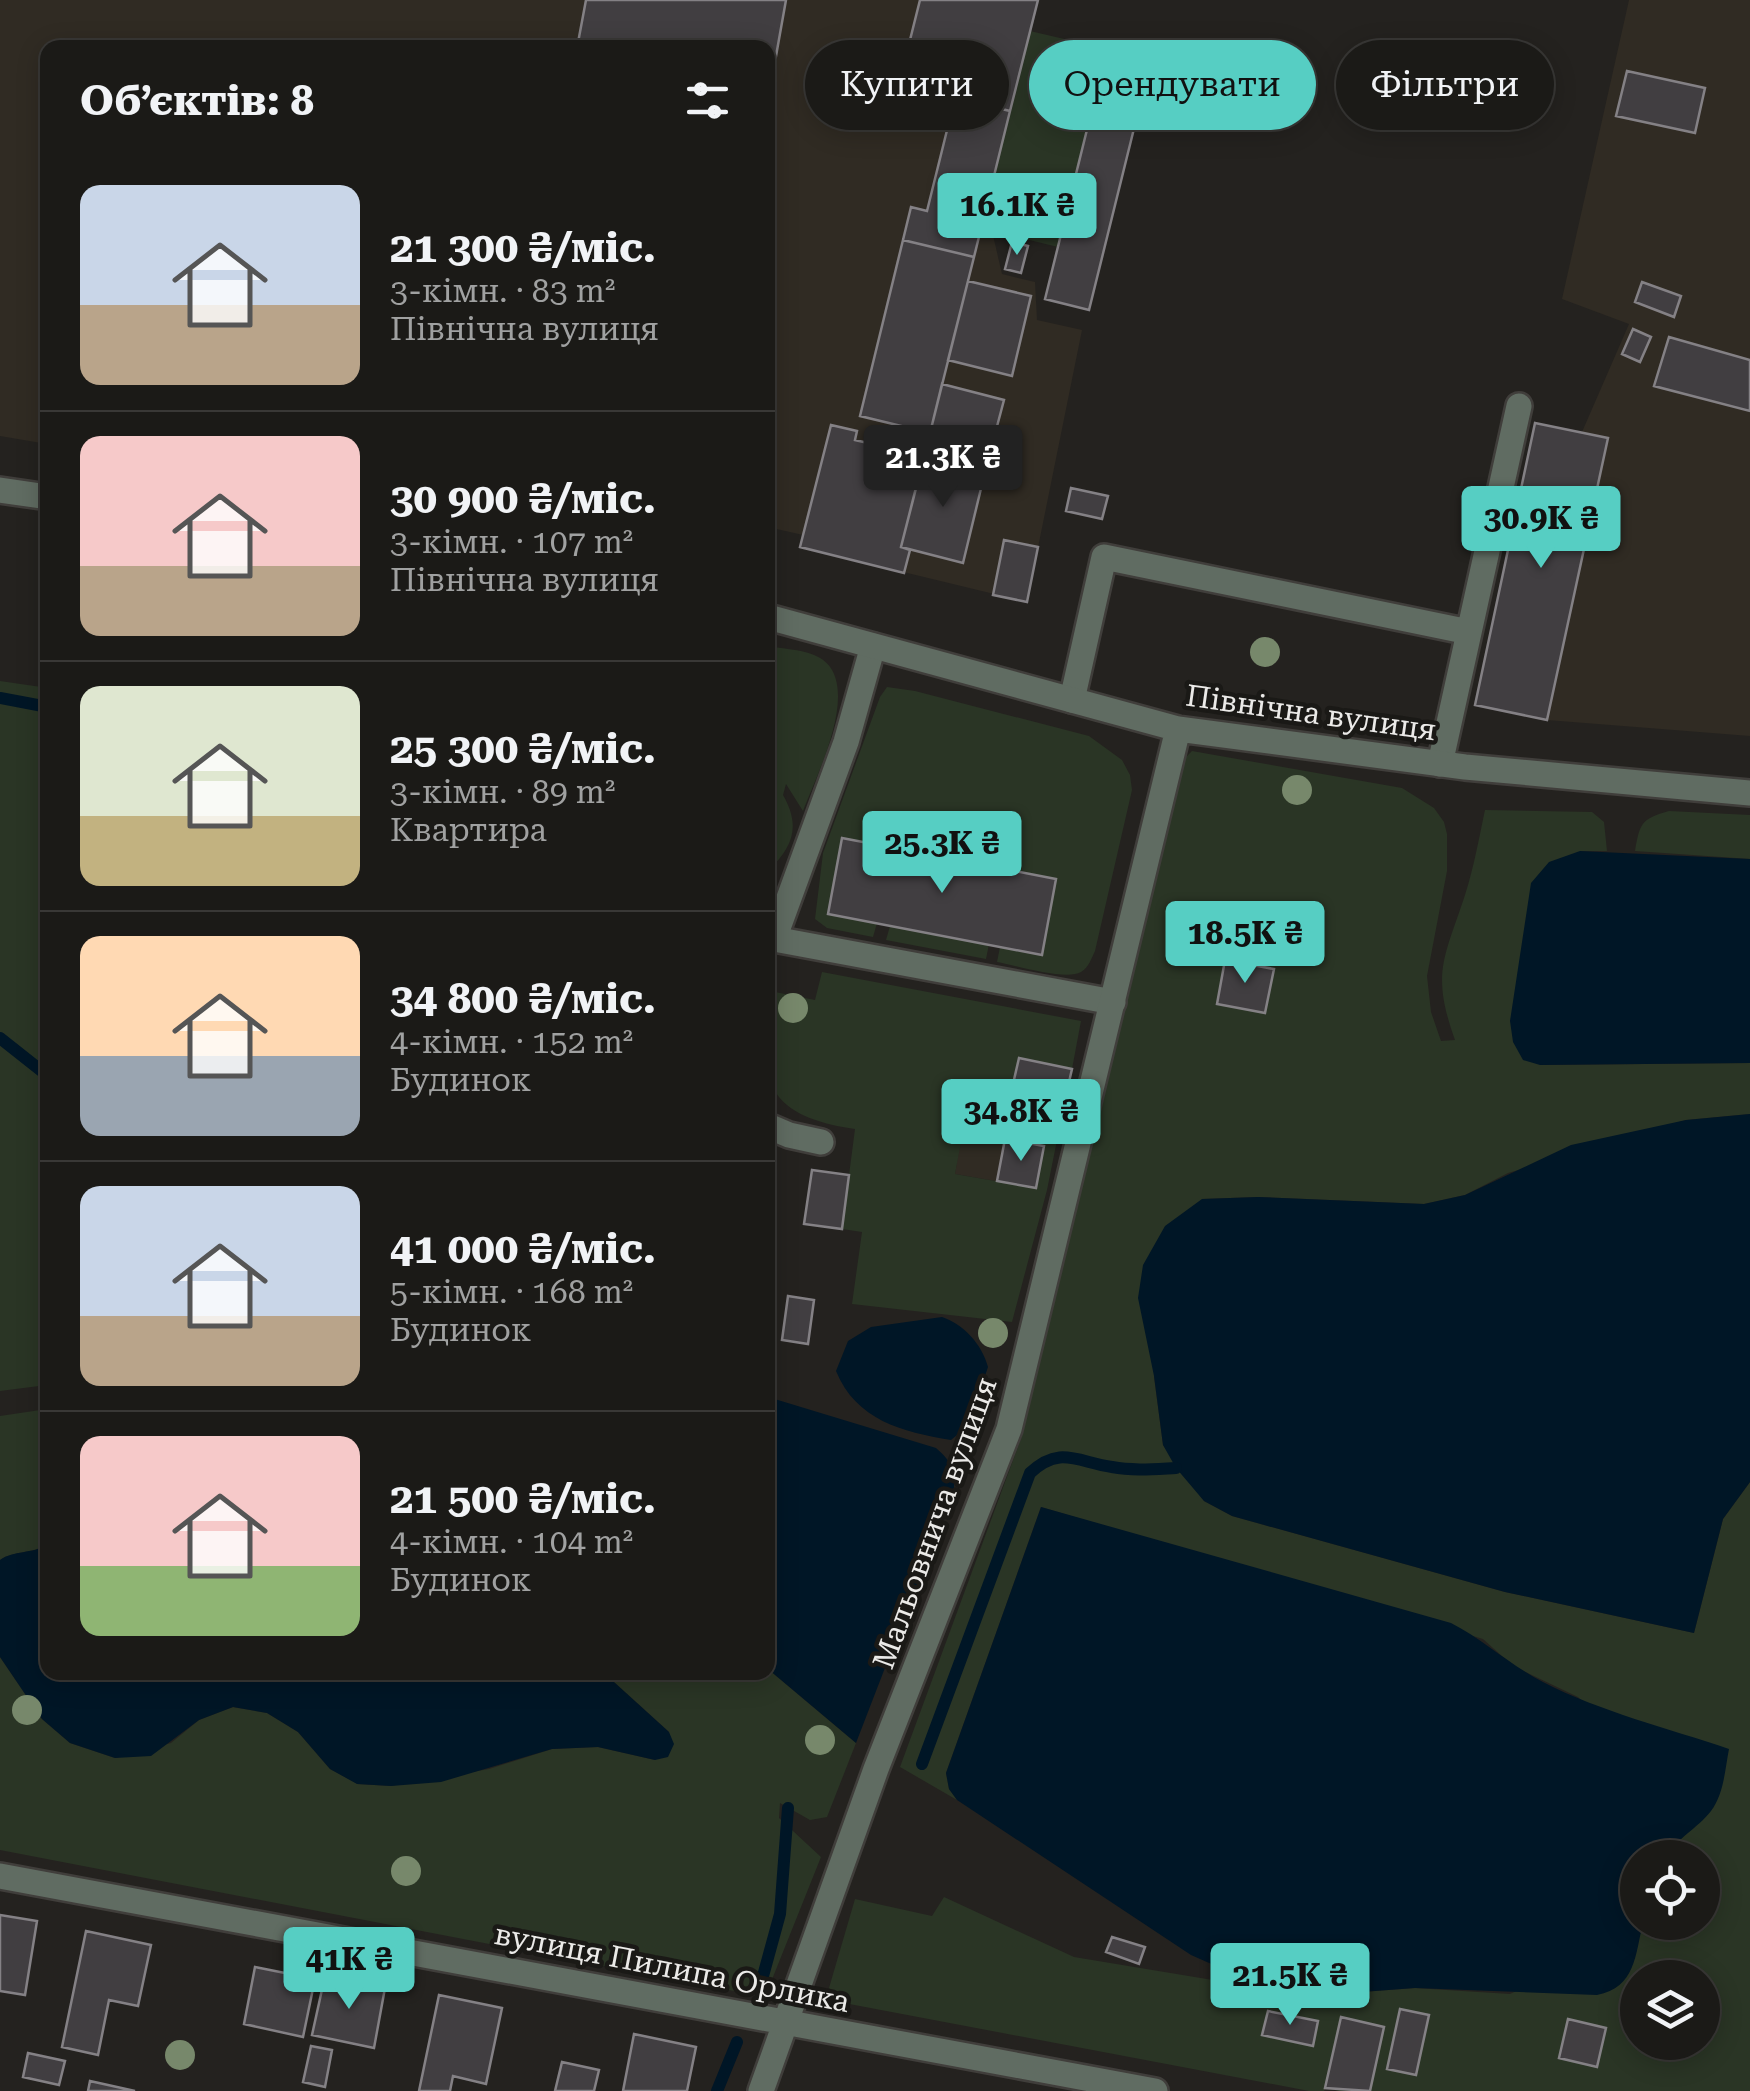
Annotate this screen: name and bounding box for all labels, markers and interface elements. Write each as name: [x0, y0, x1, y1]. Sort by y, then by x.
chip: Купити: [805, 40, 1009, 130]
chip: Орендувати: [1029, 40, 1316, 130]
chip: Фільтри: [1336, 40, 1554, 130]
icon: filters: [680, 73, 735, 128]
text: Об’єктів: 8: [80, 76, 314, 125]
pin: 16.1K ₴: [925, 173, 1109, 258]
text: 16.1K ₴: [960, 186, 1074, 224]
text: 21 300 ₴/міс.: [390, 223, 656, 272]
icon: home: [160, 225, 280, 345]
text: 3-кімн. · 83 m²: [390, 272, 615, 310]
text: Північна вулиця: [390, 310, 659, 348]
pin: 21.3K ₴: [851, 425, 1035, 510]
text: 21.3K ₴: [886, 438, 1000, 476]
text: 30 900 ₴/міс.: [390, 474, 656, 523]
icon: home: [160, 476, 280, 596]
pin: 30.9K ₴: [1449, 486, 1633, 571]
text: 30.9K ₴: [1484, 499, 1598, 537]
text: 3-кімн. · 107 m²: [390, 523, 633, 561]
text: Північна вулиця: [390, 561, 659, 599]
street label: Північна вулиця: [1184, 678, 1438, 747]
text: 25 300 ₴/міс.: [390, 724, 656, 773]
icon: home: [160, 726, 280, 846]
text: 3-кімн. · 89 m²: [390, 773, 615, 811]
text: Квартира: [390, 811, 547, 849]
pin: 25.3K ₴: [850, 811, 1034, 896]
text: 25.3K ₴: [885, 824, 999, 862]
pin: 18.5K ₴: [1153, 901, 1337, 986]
text: 18.5K ₴: [1188, 914, 1302, 952]
text: 34 800 ₴/міс.: [390, 974, 656, 1023]
icon: home: [160, 976, 280, 1096]
text: 4-кімн. · 152 m²: [390, 1023, 633, 1061]
text: Будинок: [390, 1061, 531, 1099]
pin: 34.8K ₴: [929, 1079, 1113, 1164]
text: 34.8K ₴: [964, 1092, 1078, 1130]
text: 41 000 ₴/міс.: [390, 1224, 656, 1273]
icon: home: [160, 1226, 280, 1346]
text: 5-кімн. · 168 m²: [390, 1273, 633, 1311]
text: Будинок: [390, 1311, 531, 1349]
street label: Мальовнича вулиця: [865, 1372, 1004, 1673]
text: 21 500 ₴/міс.: [390, 1474, 656, 1523]
icon: home: [160, 1476, 280, 1596]
text: 4-кімн. · 104 m²: [390, 1523, 633, 1561]
text: Будинок: [390, 1561, 531, 1599]
map controls: [1620, 1840, 1720, 2060]
button: locate: [1620, 1840, 1720, 1940]
street label: вулиця Пилипа Орлика: [492, 1916, 853, 2019]
pin: 41K ₴: [279, 1927, 419, 2012]
text: 41K ₴: [305, 1940, 393, 1978]
pin: 21.5K ₴: [1198, 1943, 1382, 2028]
text: 21.5K ₴: [1233, 1956, 1347, 1994]
button: layers: [1620, 1960, 1720, 2060]

